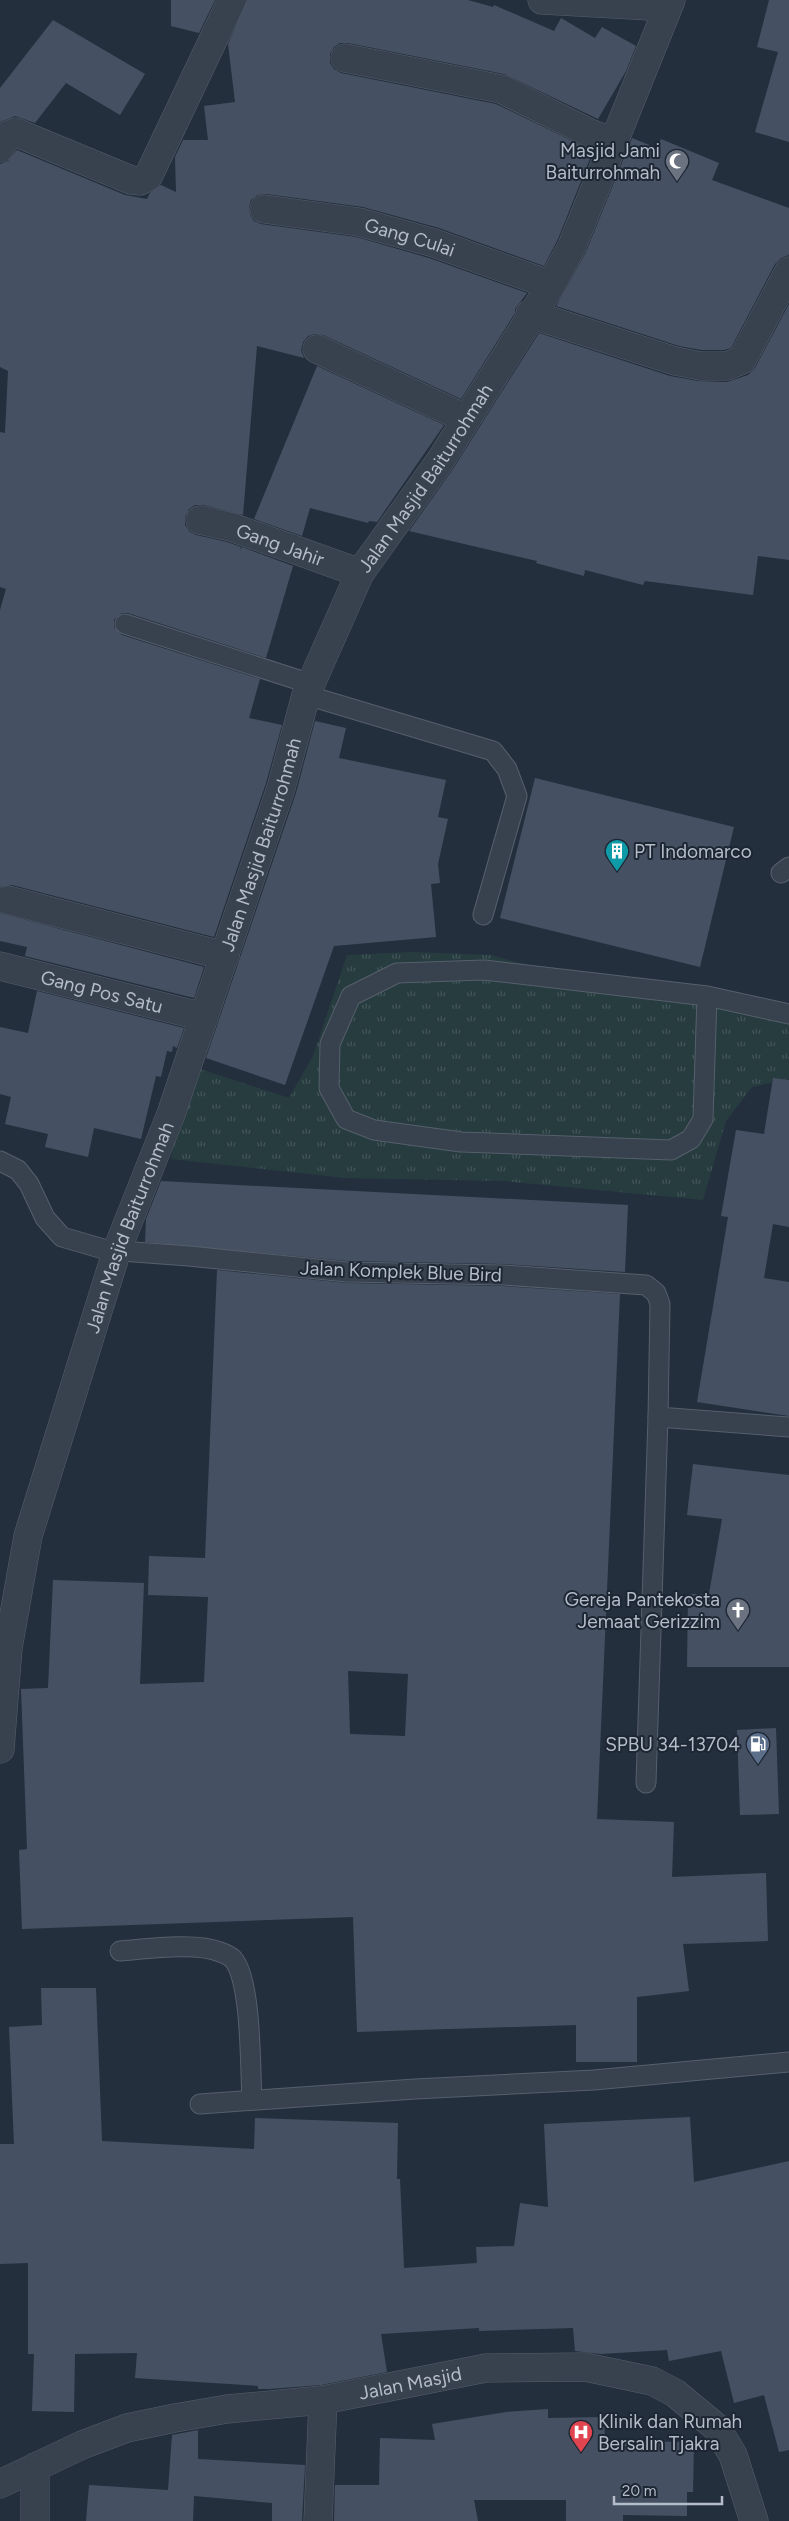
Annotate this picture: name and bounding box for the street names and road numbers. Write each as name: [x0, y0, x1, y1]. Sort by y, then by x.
street label: Gang Culai: [362, 213, 458, 262]
street label: Jalan Masjid Baiturrohmah: [353, 380, 498, 577]
street label: Gang Jahir: [233, 519, 328, 571]
street label: Jalan Masjid Baiturrohmah: [216, 735, 306, 954]
street label: Gang Pos Satu: [38, 966, 165, 1018]
street label: Jalan Masjid Baiturrohmah: [81, 1119, 179, 1336]
street label: Jalan Komplek Blue Bird: [300, 1256, 502, 1287]
street label: Jalan Masjid: [357, 2362, 464, 2405]

